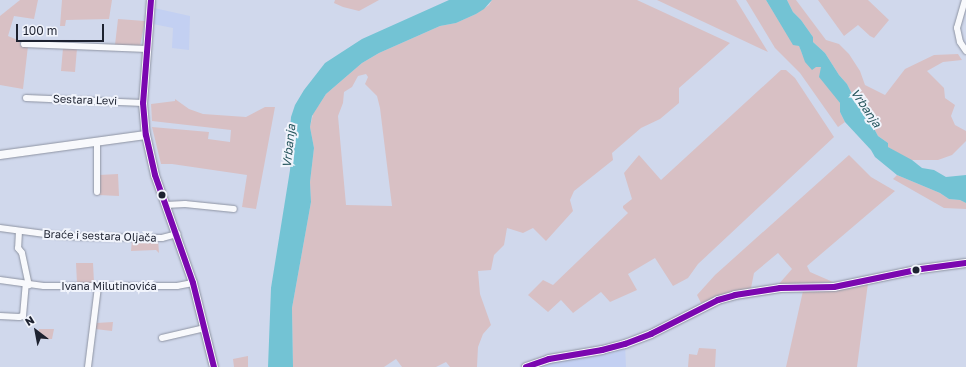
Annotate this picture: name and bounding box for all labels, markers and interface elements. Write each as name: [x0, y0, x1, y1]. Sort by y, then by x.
scale bar: [18, 16, 106, 42]
text: 100 m: [23, 23, 57, 38]
water label: Vrbanja: [848, 86, 884, 130]
street label: Sestara Levi: [53, 92, 117, 108]
water label: Vrbanja: [280, 123, 298, 169]
unlabelled marker: [157, 190, 167, 200]
street label: Braće i sestara Oljača: [43, 227, 157, 245]
unlabelled marker: [911, 265, 921, 275]
street label: Ivana Milutinovića: [61, 279, 157, 293]
north arrow: [16, 311, 56, 351]
text: N: [22, 313, 36, 328]

